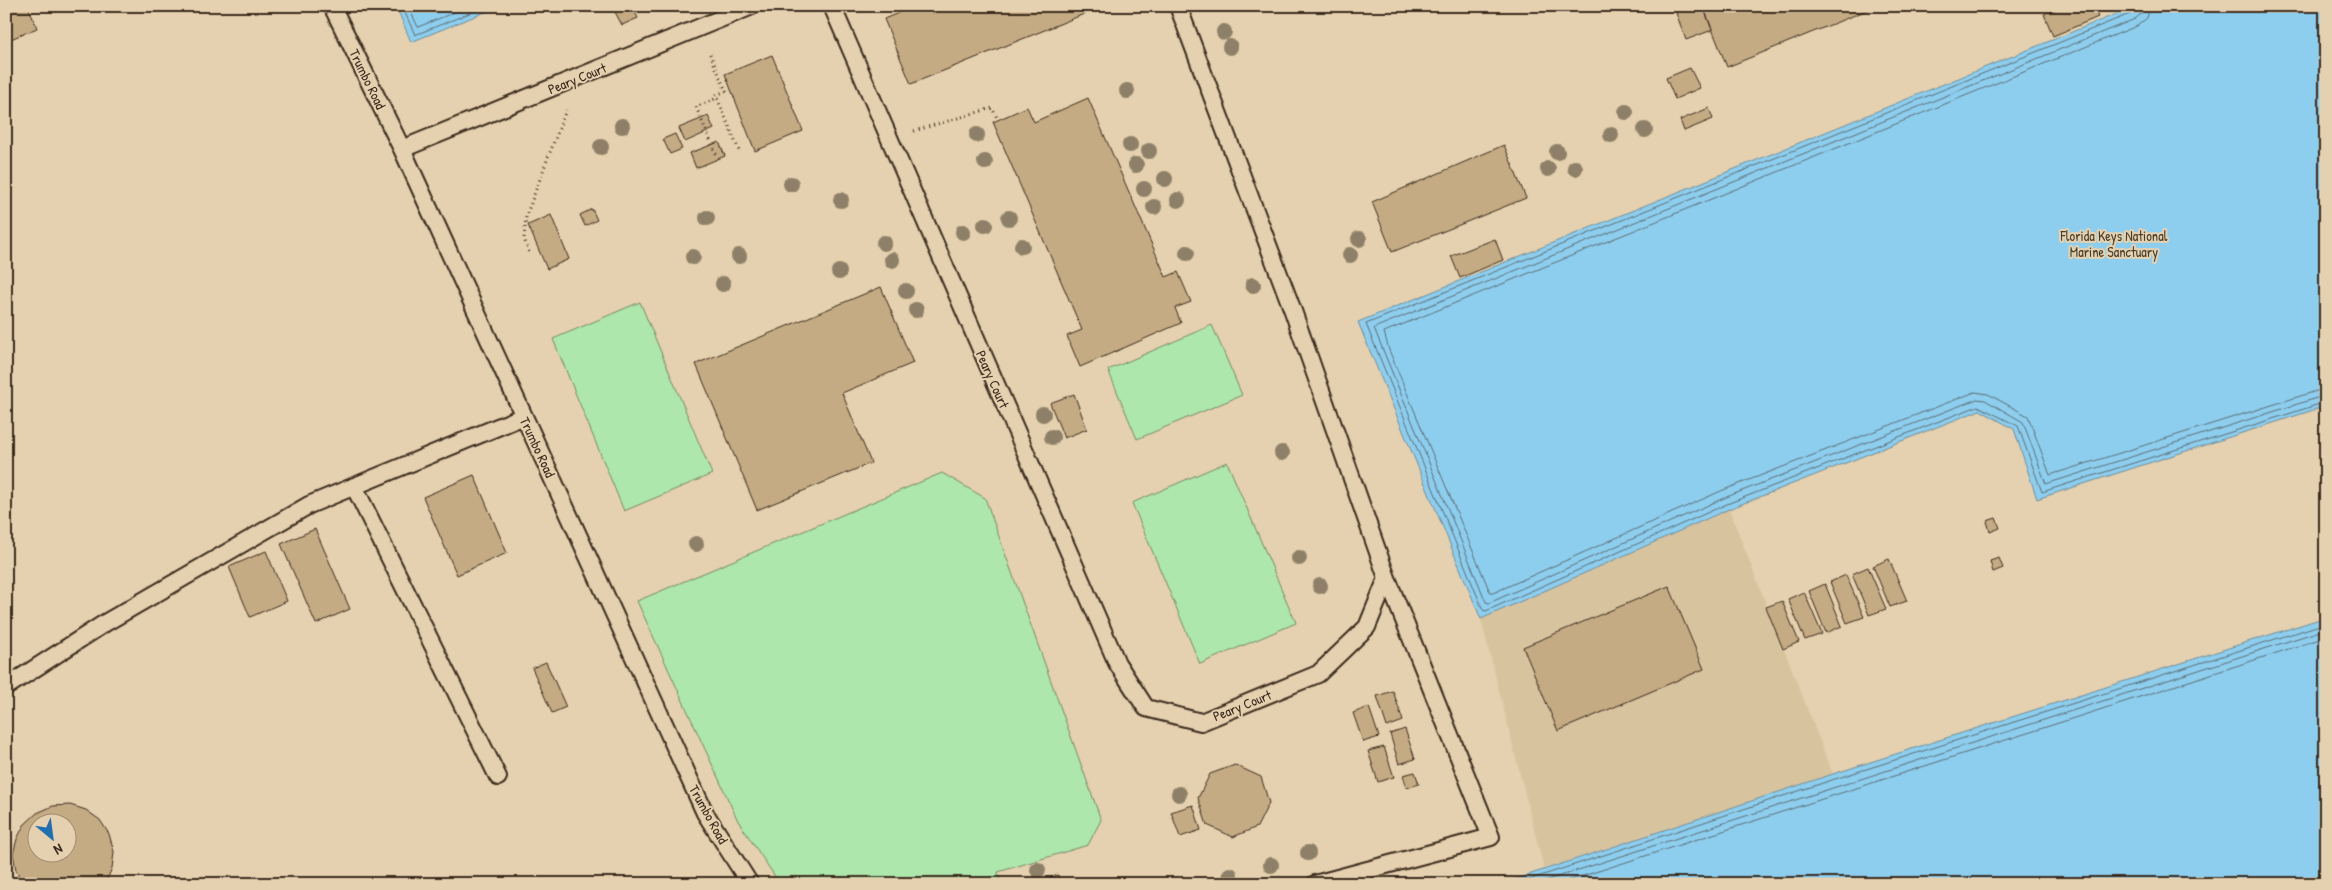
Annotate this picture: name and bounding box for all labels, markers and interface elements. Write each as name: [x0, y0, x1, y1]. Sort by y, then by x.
street label: Trumbo Road: [345, 46, 391, 113]
street label: Peary Court: [545, 58, 610, 99]
park label: Florida Keys National Marine Sanctuary: [2060, 226, 2168, 262]
street label: Peary Court: [971, 347, 1014, 412]
street label: Trumbo Road: [516, 414, 560, 481]
street label: Peary Court: [1210, 685, 1275, 726]
street label: Trumbo Road: [685, 781, 733, 847]
north arrow: [28, 812, 78, 862]
text: N: [50, 840, 66, 860]

